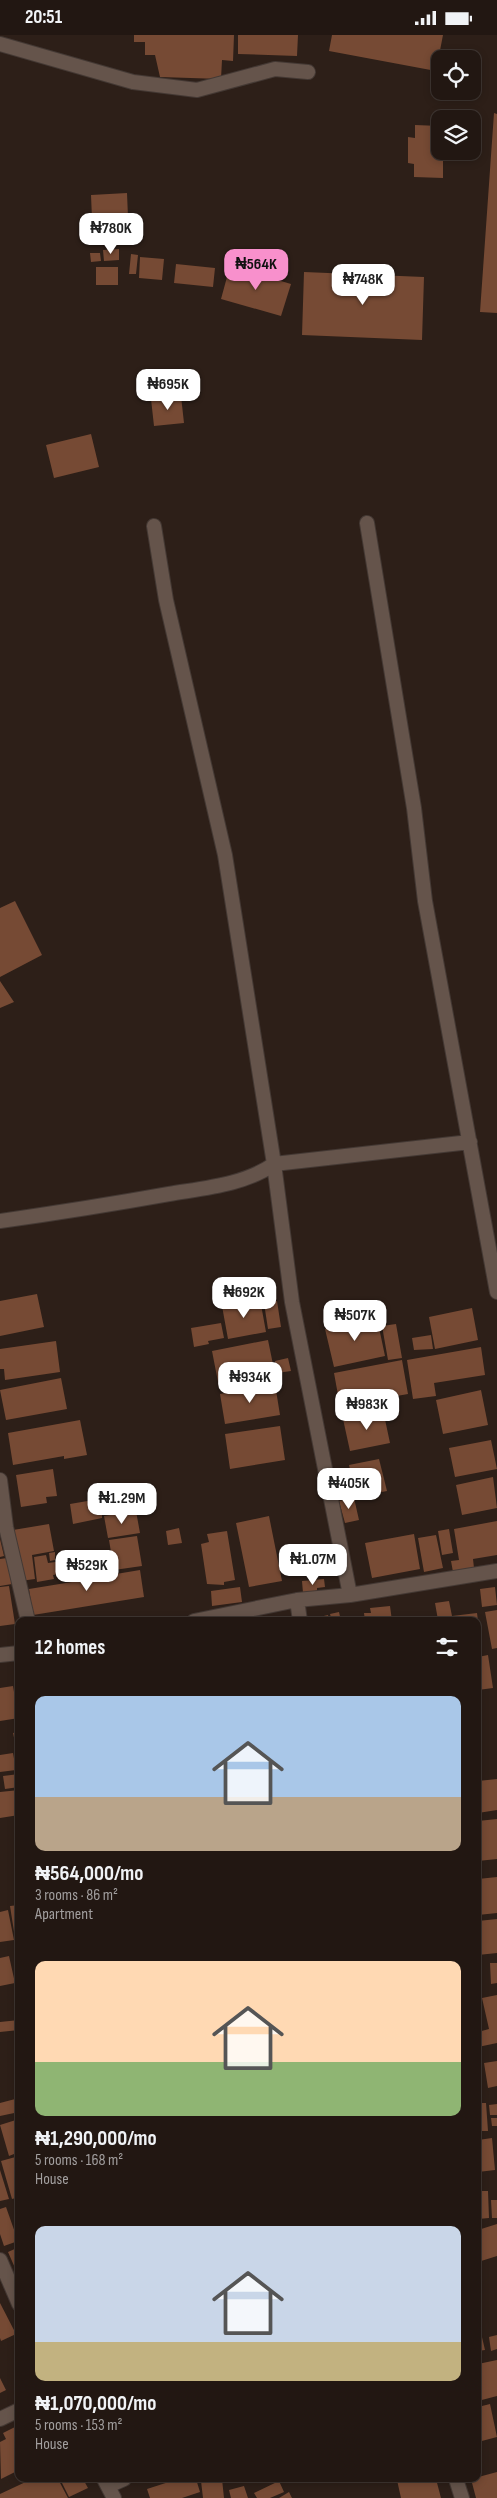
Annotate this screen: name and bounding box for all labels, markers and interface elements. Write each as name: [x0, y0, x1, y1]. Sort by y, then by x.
text: 20:51: [25, 6, 62, 29]
map controls: [431, 50, 481, 160]
button: locate: [431, 50, 481, 100]
button: layers: [431, 110, 481, 160]
pin: ₦780K: [76, 213, 146, 255]
text: ₦780K: [90, 219, 132, 238]
pin: ₦564K: [221, 249, 291, 291]
text: ₦564K: [235, 255, 277, 274]
pin: ₦748K: [328, 263, 398, 306]
text: ₦748K: [343, 270, 383, 289]
pin: ₦695K: [133, 369, 203, 411]
text: ₦695K: [147, 375, 189, 394]
pin: ₦692K: [209, 1277, 279, 1319]
text: ₦692K: [223, 1283, 265, 1302]
pin: ₦507K: [320, 1299, 390, 1342]
text: ₦507K: [334, 1306, 376, 1325]
pin: ₦934K: [215, 1361, 285, 1404]
text: ₦934K: [229, 1368, 271, 1387]
pin: ₦983K: [332, 1389, 402, 1431]
text: ₦983K: [346, 1395, 388, 1414]
pin: ₦405K: [314, 1467, 384, 1510]
text: ₦405K: [328, 1474, 370, 1493]
pin: ₦1.29M: [81, 1483, 163, 1525]
text: ₦1.29M: [99, 1489, 145, 1508]
pin: ₦1.07M: [272, 1543, 354, 1586]
pin: ₦529K: [52, 1549, 122, 1592]
text: ₦1.07M: [290, 1550, 336, 1569]
text: ₦529K: [66, 1556, 108, 1575]
icon: filters: [433, 1633, 461, 1661]
text: 12 homes: [35, 1635, 105, 1660]
icon: home: [203, 1728, 293, 1818]
text: ₦564,000/mo: [35, 1861, 143, 1886]
text: 3 rooms · 86 m²: [35, 1886, 118, 1905]
text: Apartment: [35, 1905, 93, 1924]
icon: home: [203, 1993, 293, 2083]
text: ₦1,290,000/mo: [35, 2126, 157, 2151]
text: 5 rooms · 168 m²: [35, 2151, 123, 2170]
text: House: [35, 2170, 69, 2189]
icon: home: [203, 2258, 293, 2348]
text: ₦1,070,000/mo: [35, 2391, 156, 2416]
text: 5 rooms · 153 m²: [35, 2416, 122, 2435]
text: House: [35, 2435, 69, 2454]

